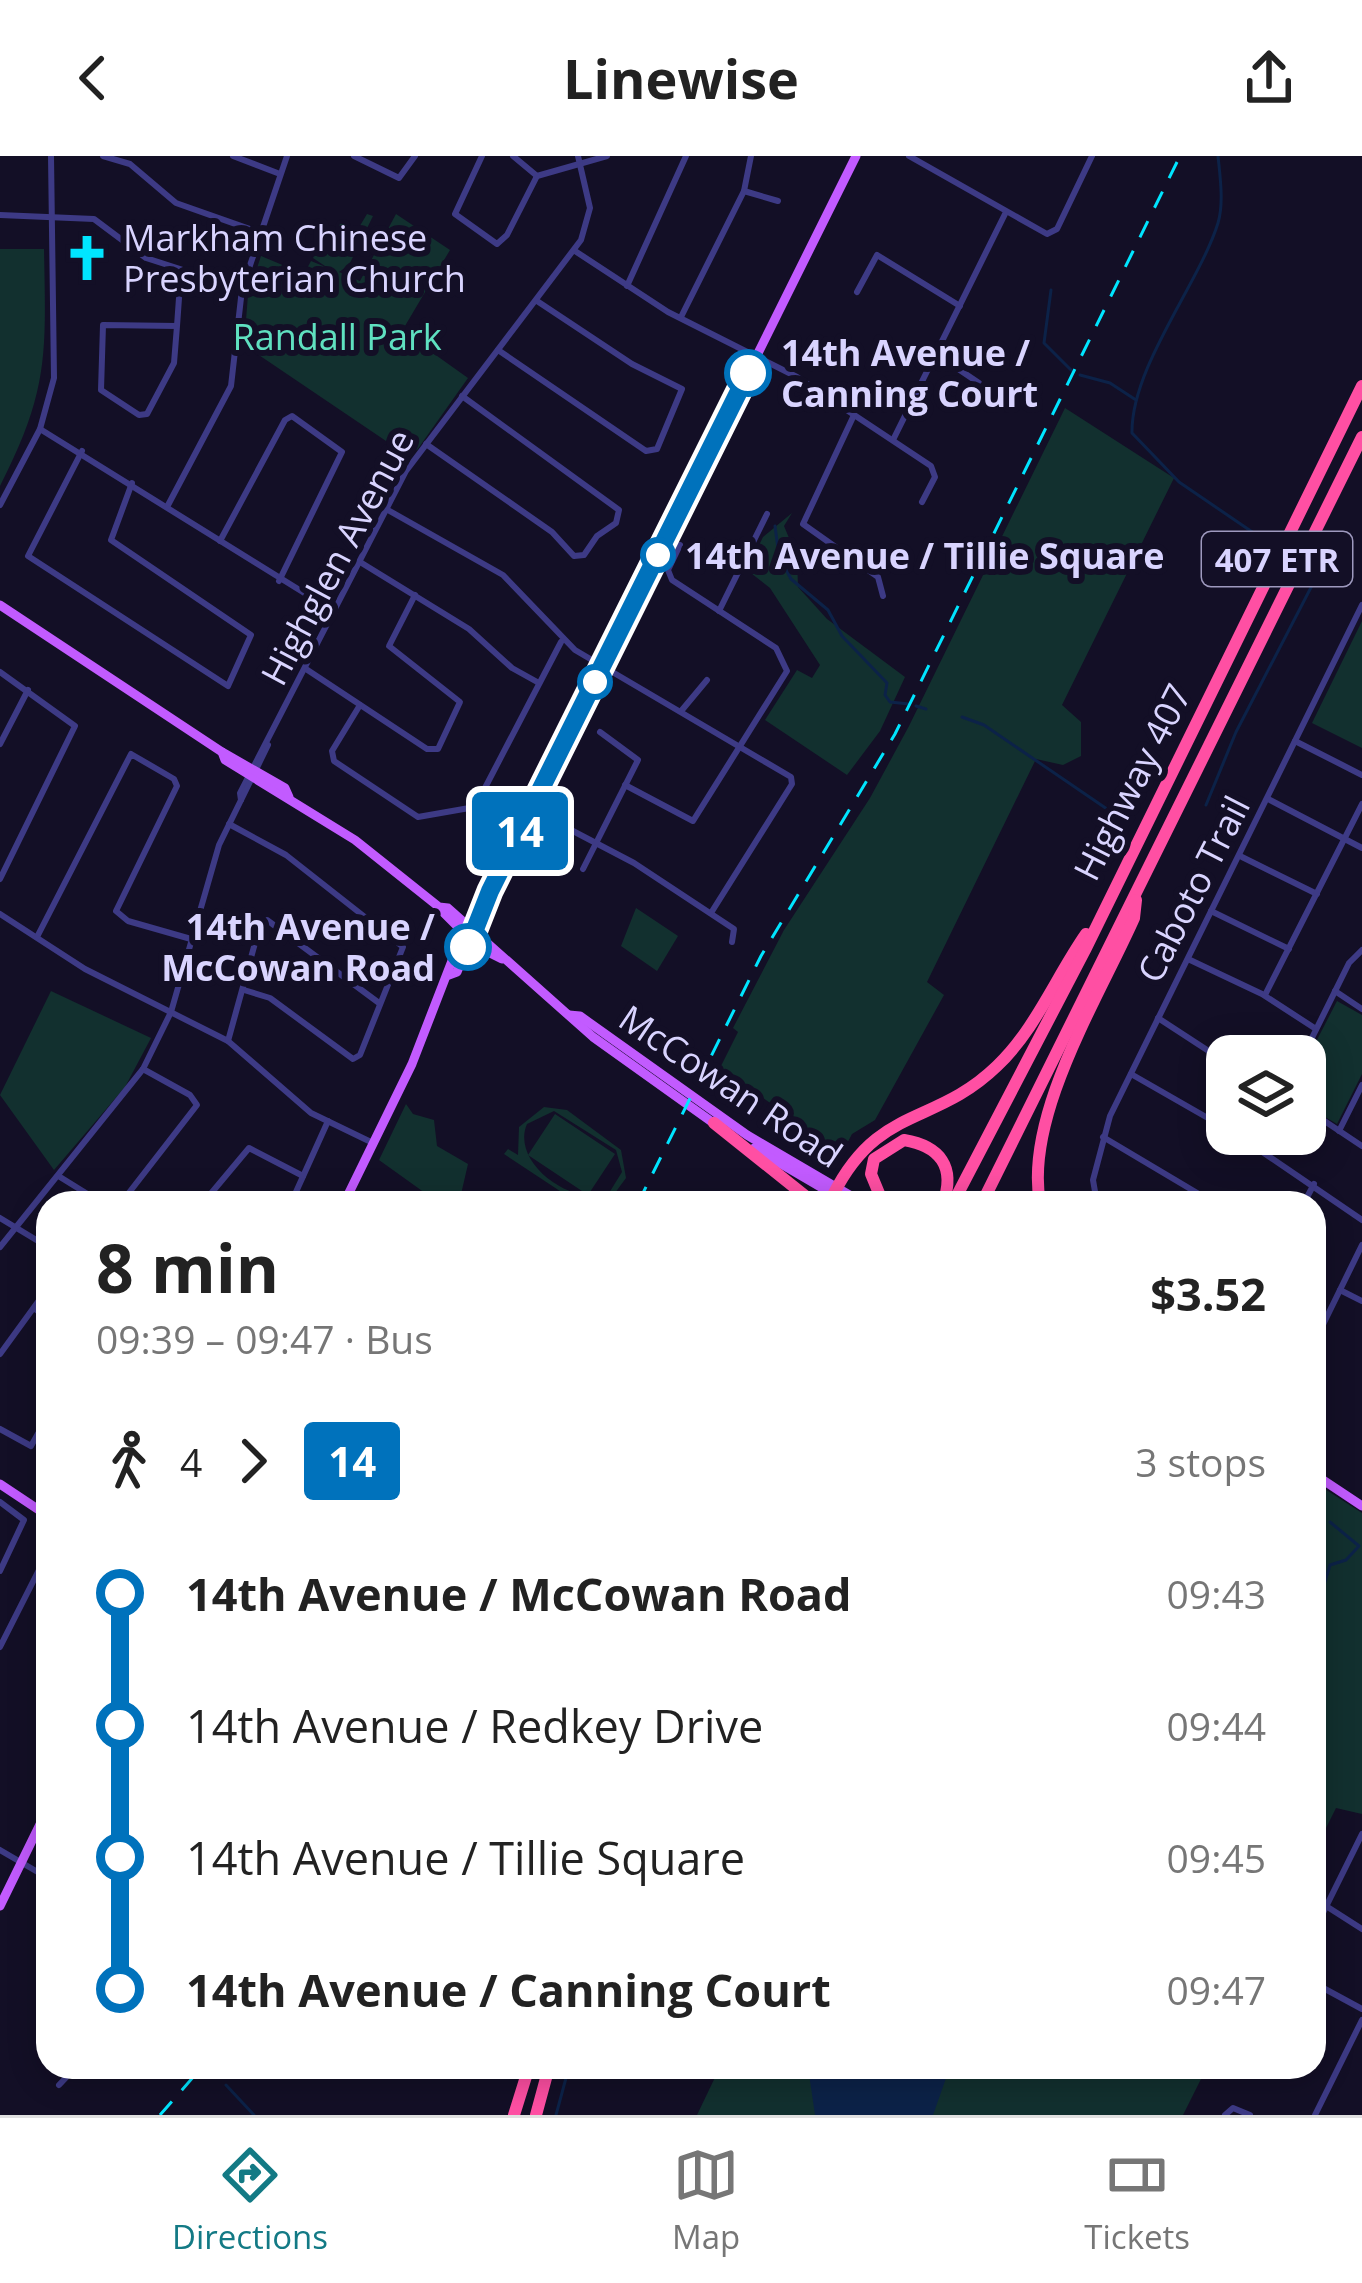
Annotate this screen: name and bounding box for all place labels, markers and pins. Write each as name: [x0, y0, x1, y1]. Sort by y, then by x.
place label: Markham Chinese Presbyterian Church: [123, 213, 466, 303]
church icon: Markham Chinese Presbyterian Church: [62, 233, 112, 283]
place label: 14th Avenue / Canning Court: [781, 328, 1038, 418]
marker: 14th Avenue / Canning Court: [726, 351, 770, 395]
place label: 14th Avenue / Tillie Square: [685, 531, 1165, 580]
marker: 14th Avenue / Tillie Square: [642, 539, 674, 571]
unlabelled marker: [579, 666, 611, 698]
place label: 14th Avenue / McCowan Road: [161, 902, 435, 992]
marker: 14th Avenue / McCowan Road: [446, 925, 490, 969]

